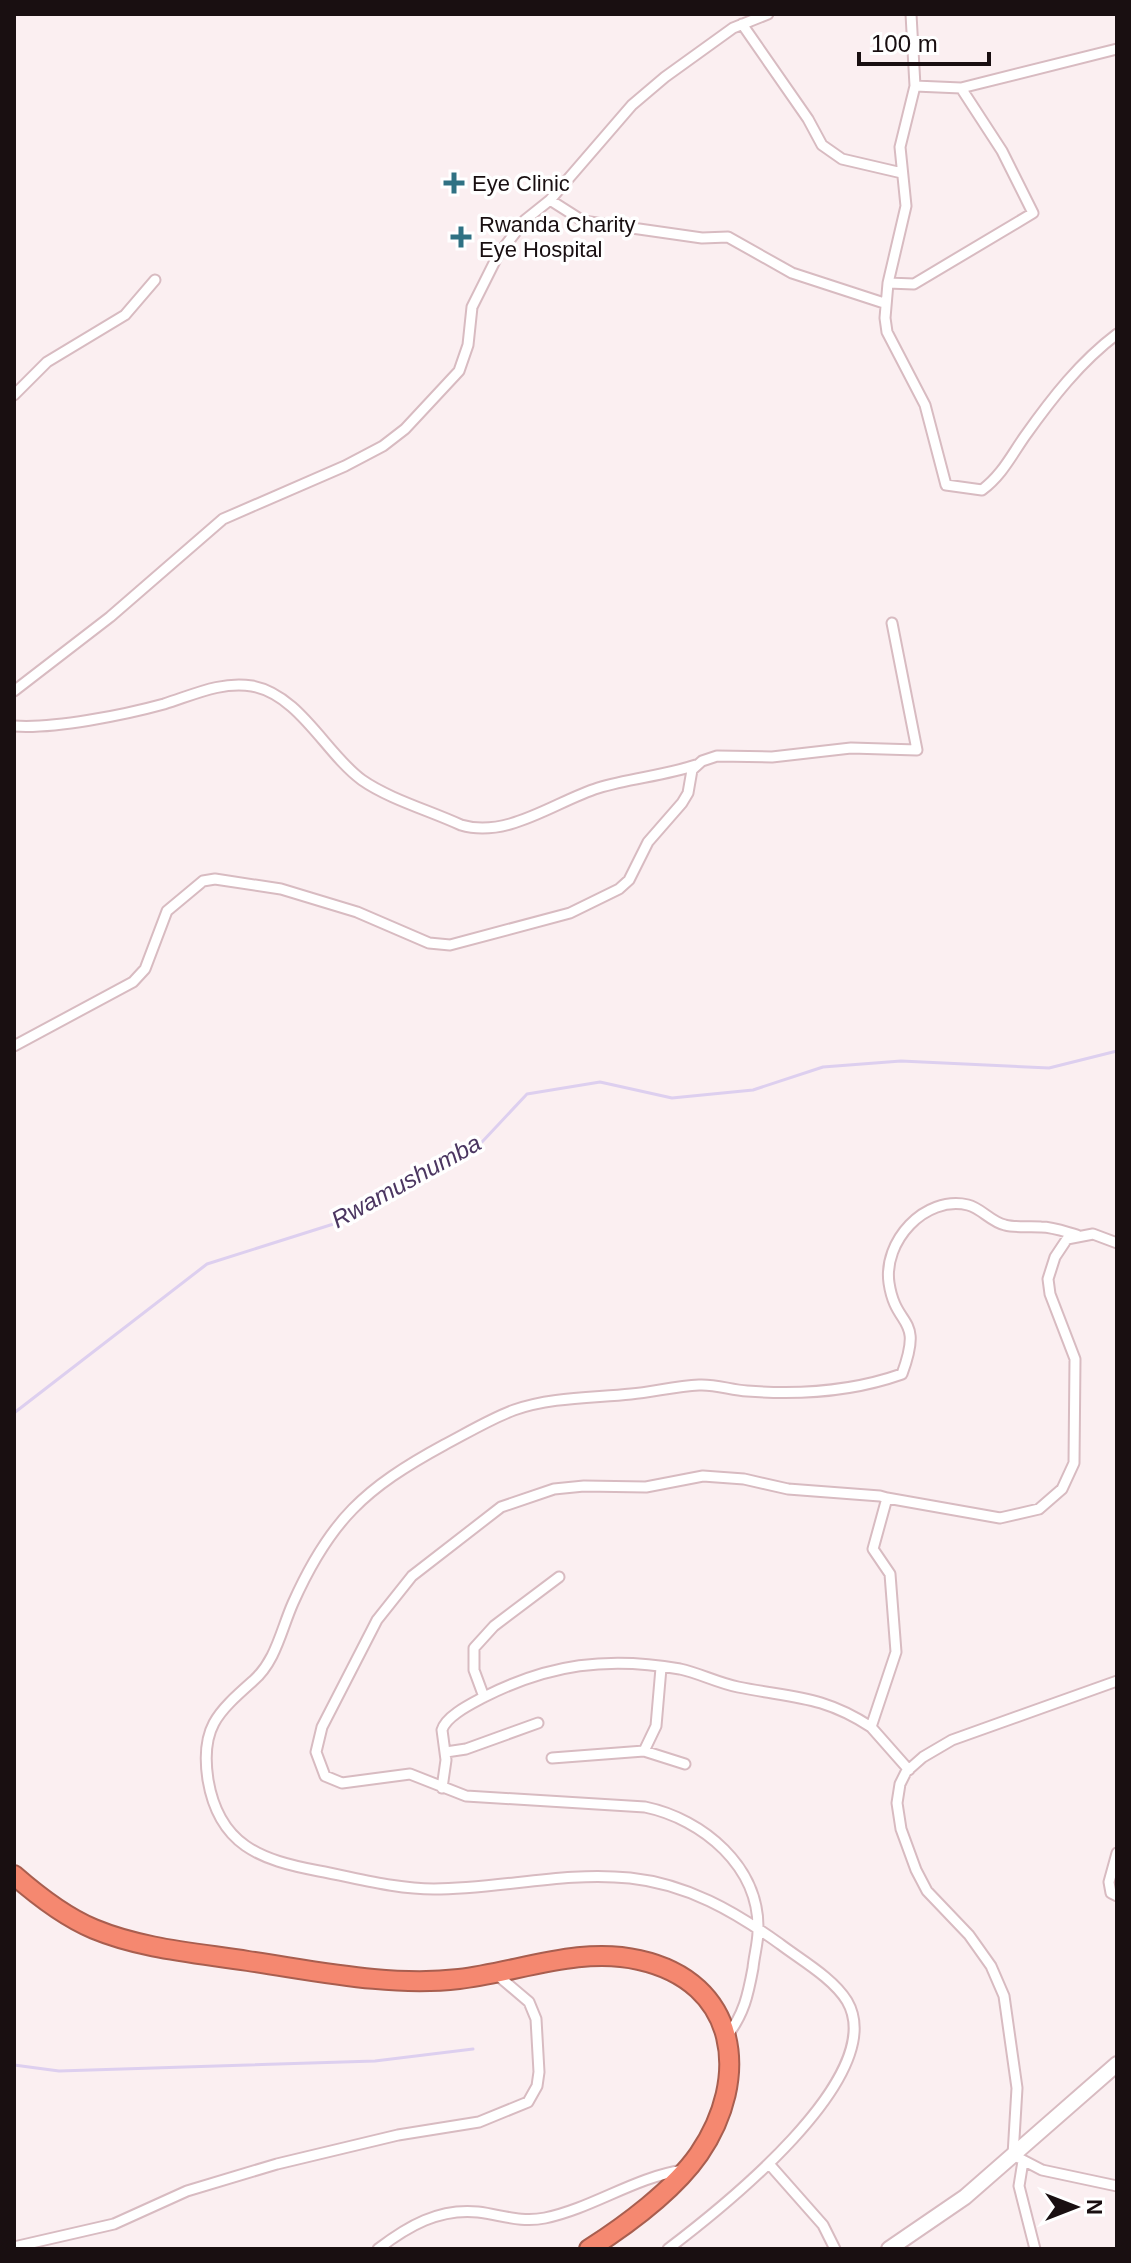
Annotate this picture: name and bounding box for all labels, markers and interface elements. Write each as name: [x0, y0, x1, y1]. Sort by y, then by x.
scale bar: [859, 16, 989, 66]
text: 100 m: [871, 30, 938, 57]
place label: Eye Clinic: [472, 171, 570, 196]
marker: Eye Clinic: [443, 172, 465, 194]
place label: Rwanda Charity Eye Hospital: [479, 212, 636, 262]
marker: Rwanda Charity Eye Hospital: [450, 226, 472, 248]
water label: Rwamushumba: [327, 1129, 485, 1233]
north arrow: [1035, 2167, 1115, 2247]
text: N: [1082, 2199, 1107, 2215]

